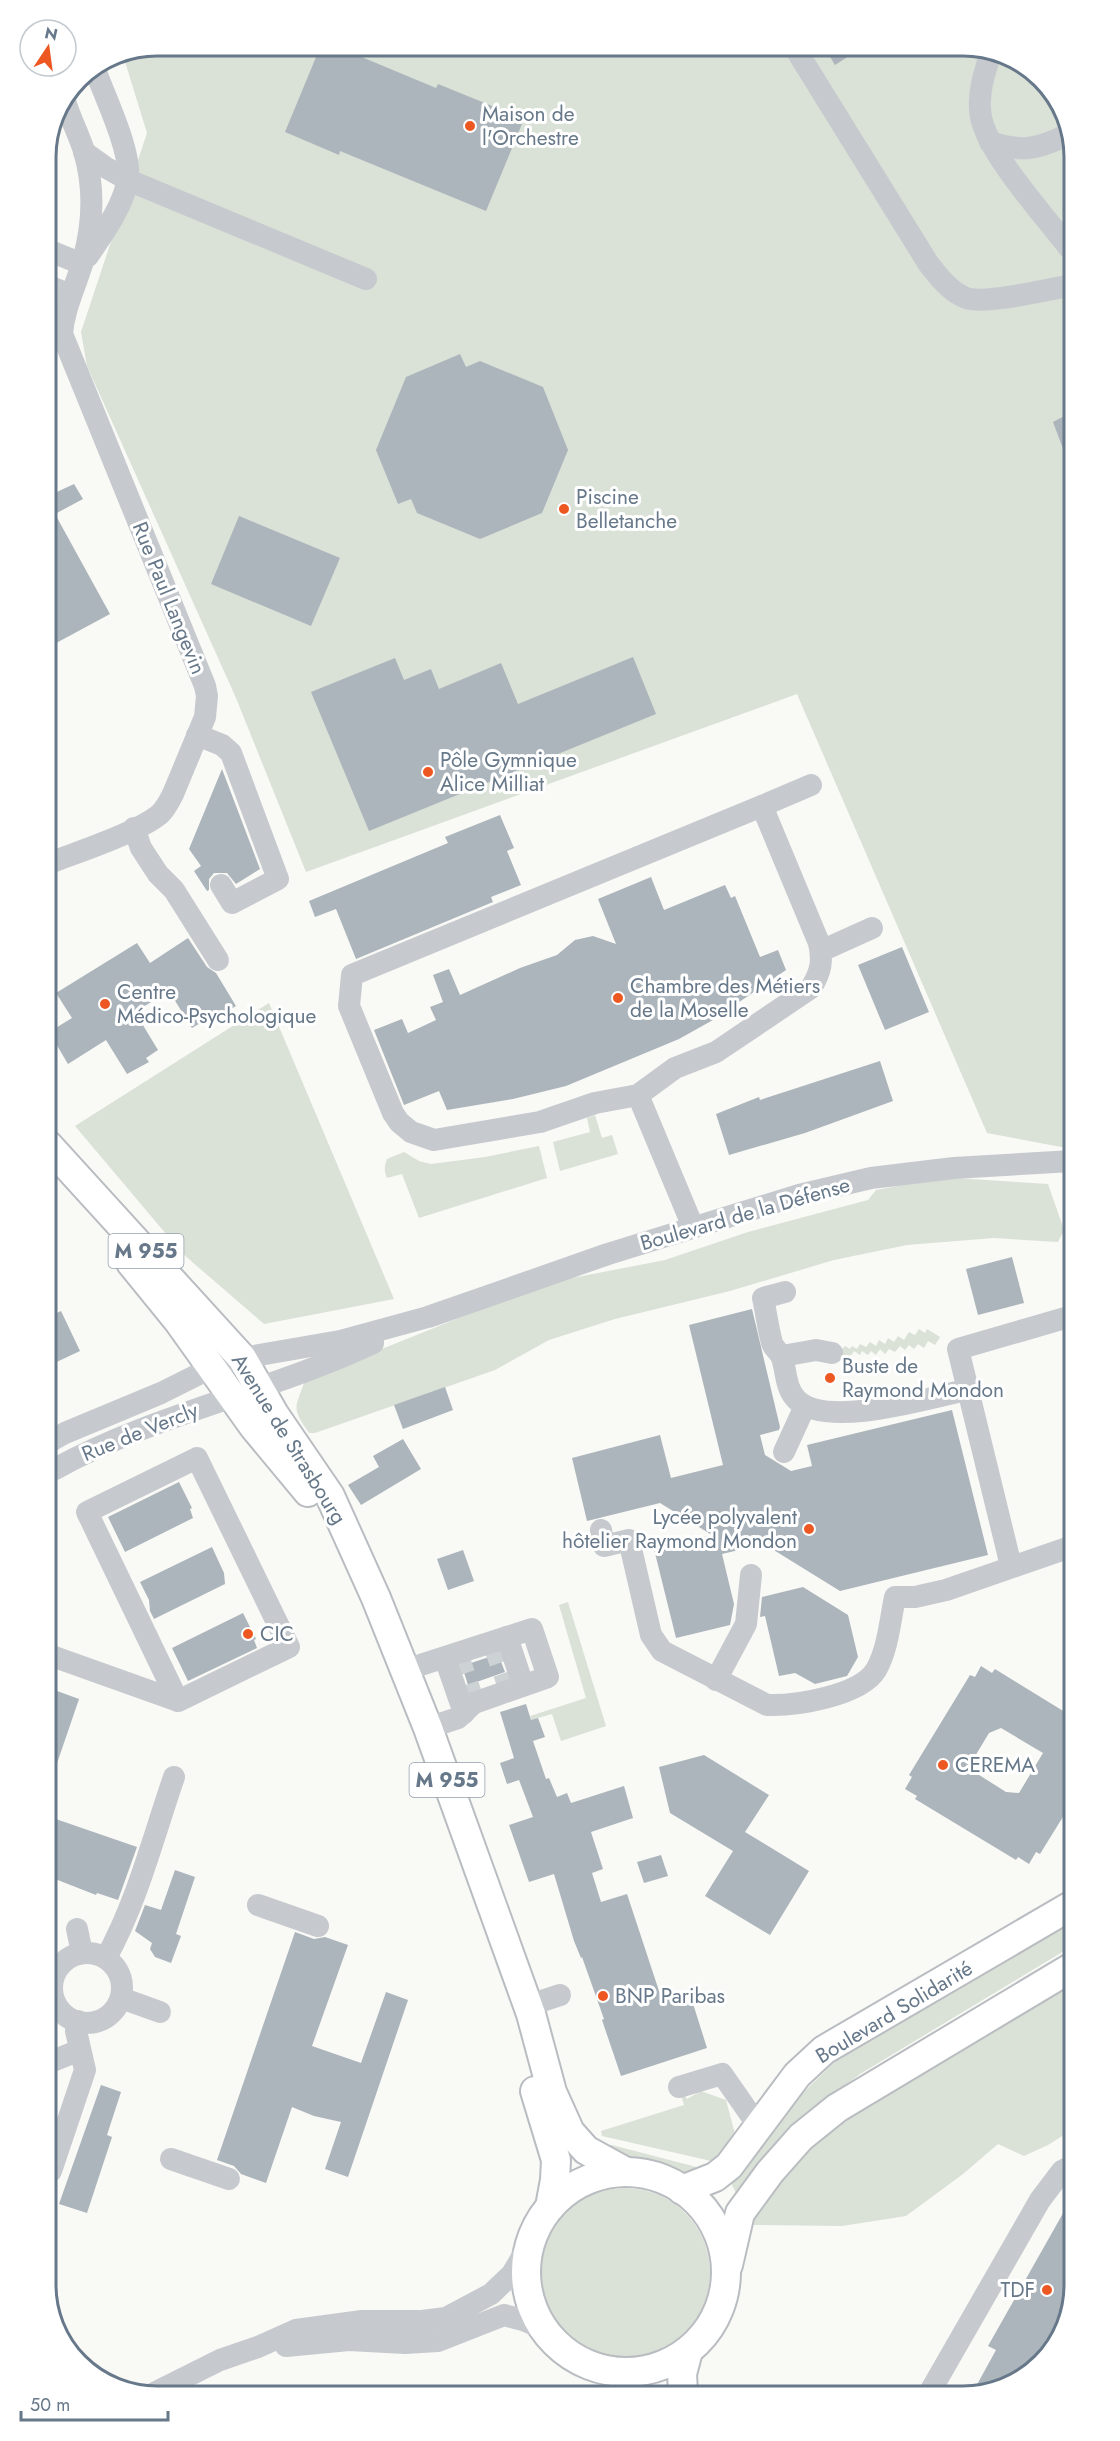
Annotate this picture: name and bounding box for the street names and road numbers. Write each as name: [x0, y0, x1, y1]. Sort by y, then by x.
street label: Rue Paul Langevin: [125, 517, 213, 679]
street label: Boulevard de la Défense: [637, 1170, 854, 1258]
road number: M 955: [108, 1234, 184, 1268]
street label: Avenue de Strasbourg: [224, 1348, 354, 1530]
street label: Rue de Vercly: [77, 1395, 203, 1469]
road number: M 955: [410, 1763, 484, 1797]
street label: Boulevard Solidarité: [810, 1953, 978, 2071]

